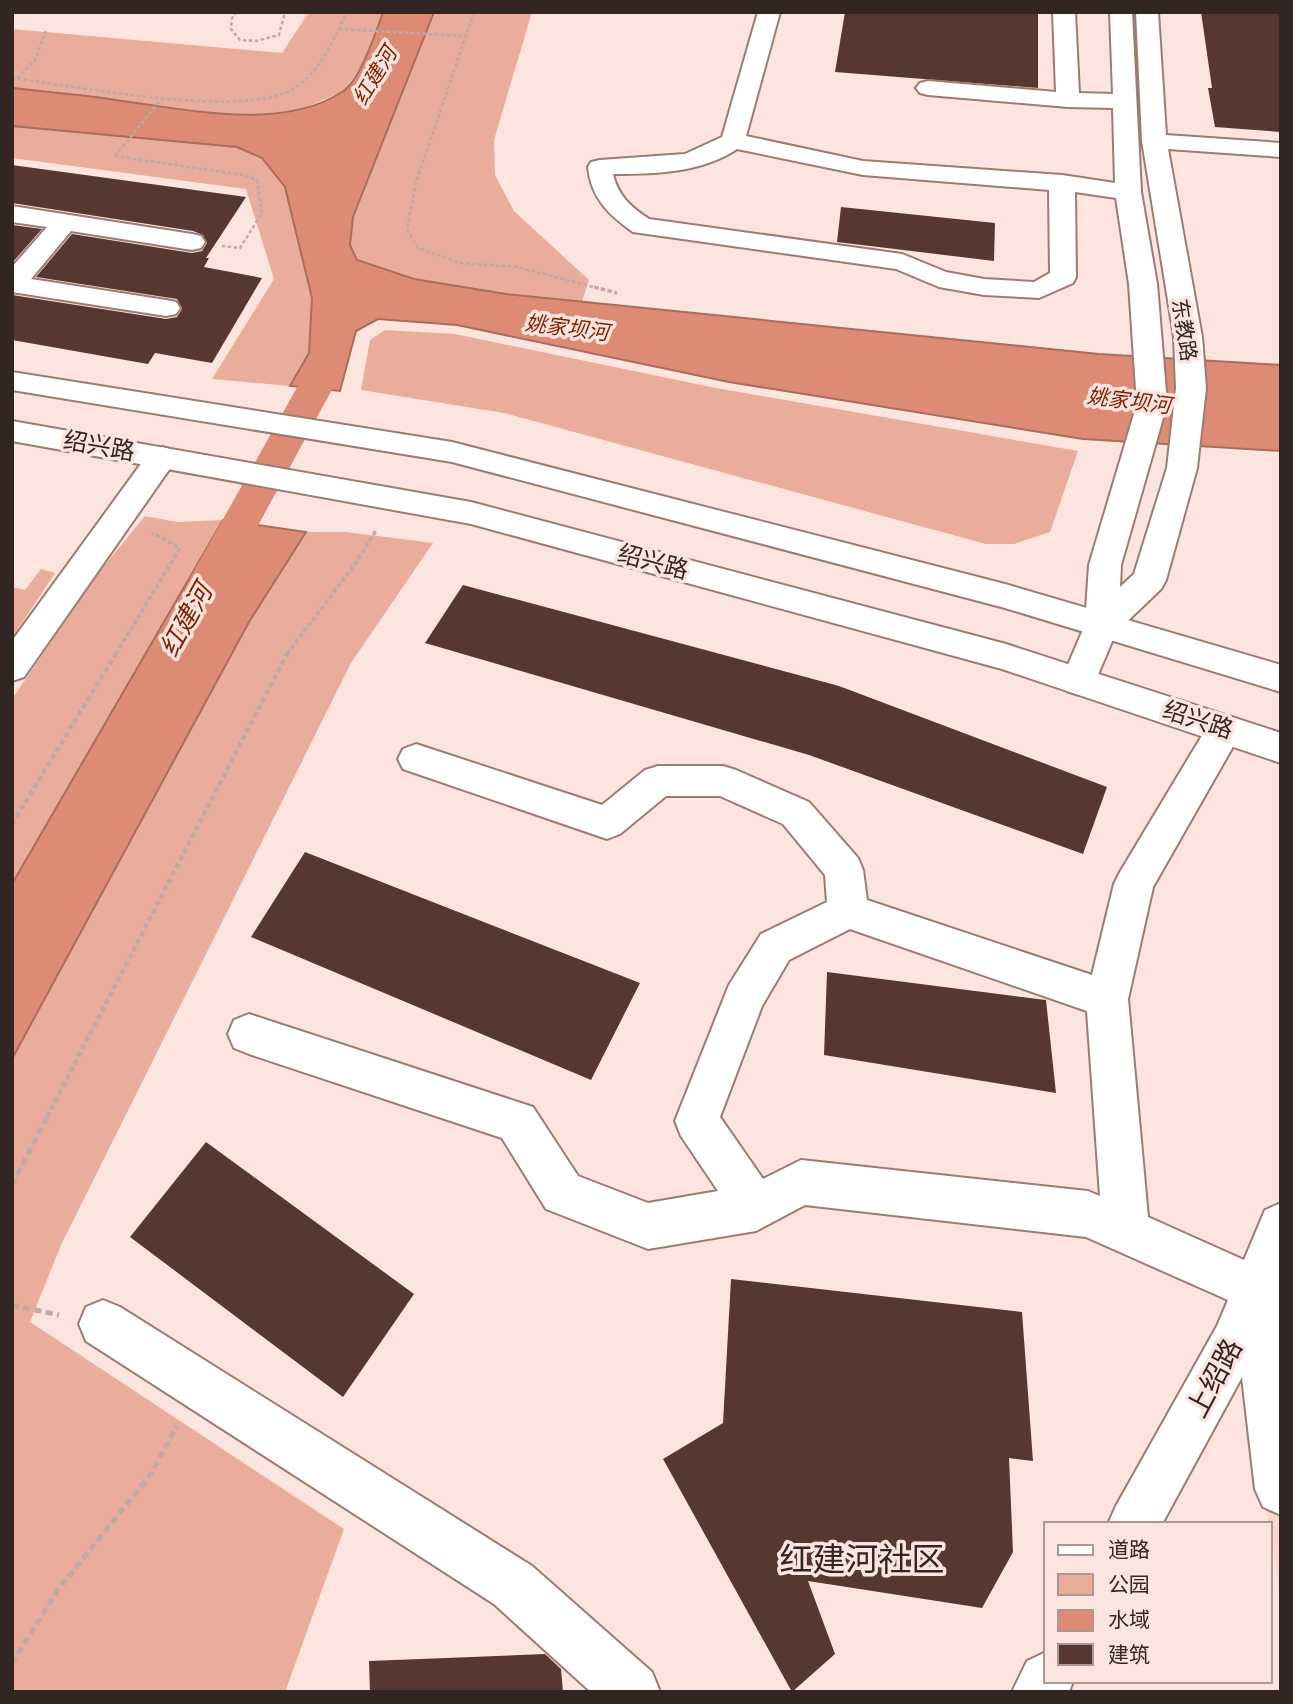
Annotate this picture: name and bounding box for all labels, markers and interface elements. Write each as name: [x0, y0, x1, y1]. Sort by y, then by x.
water label: 红建河: [349, 40, 403, 109]
street label: 东教路: [1168, 297, 1200, 363]
water label: 姚家坝河: [524, 312, 614, 345]
water label: 姚家坝河: [1086, 385, 1176, 418]
street label: 绍兴路: [61, 427, 137, 465]
street label: 绍兴路: [615, 540, 691, 584]
water label: 红建河: [156, 575, 220, 661]
street label: 绍兴路: [1160, 697, 1236, 743]
street label: 上绍路: [1182, 1334, 1248, 1423]
legend: [1044, 1522, 1272, 1683]
text: 道路: [1108, 1539, 1150, 1561]
district label: 红建河社区: [780, 1543, 945, 1578]
text: 公园: [1108, 1574, 1150, 1596]
text: 水域: [1108, 1609, 1150, 1631]
text: 建筑: [1108, 1644, 1150, 1666]

